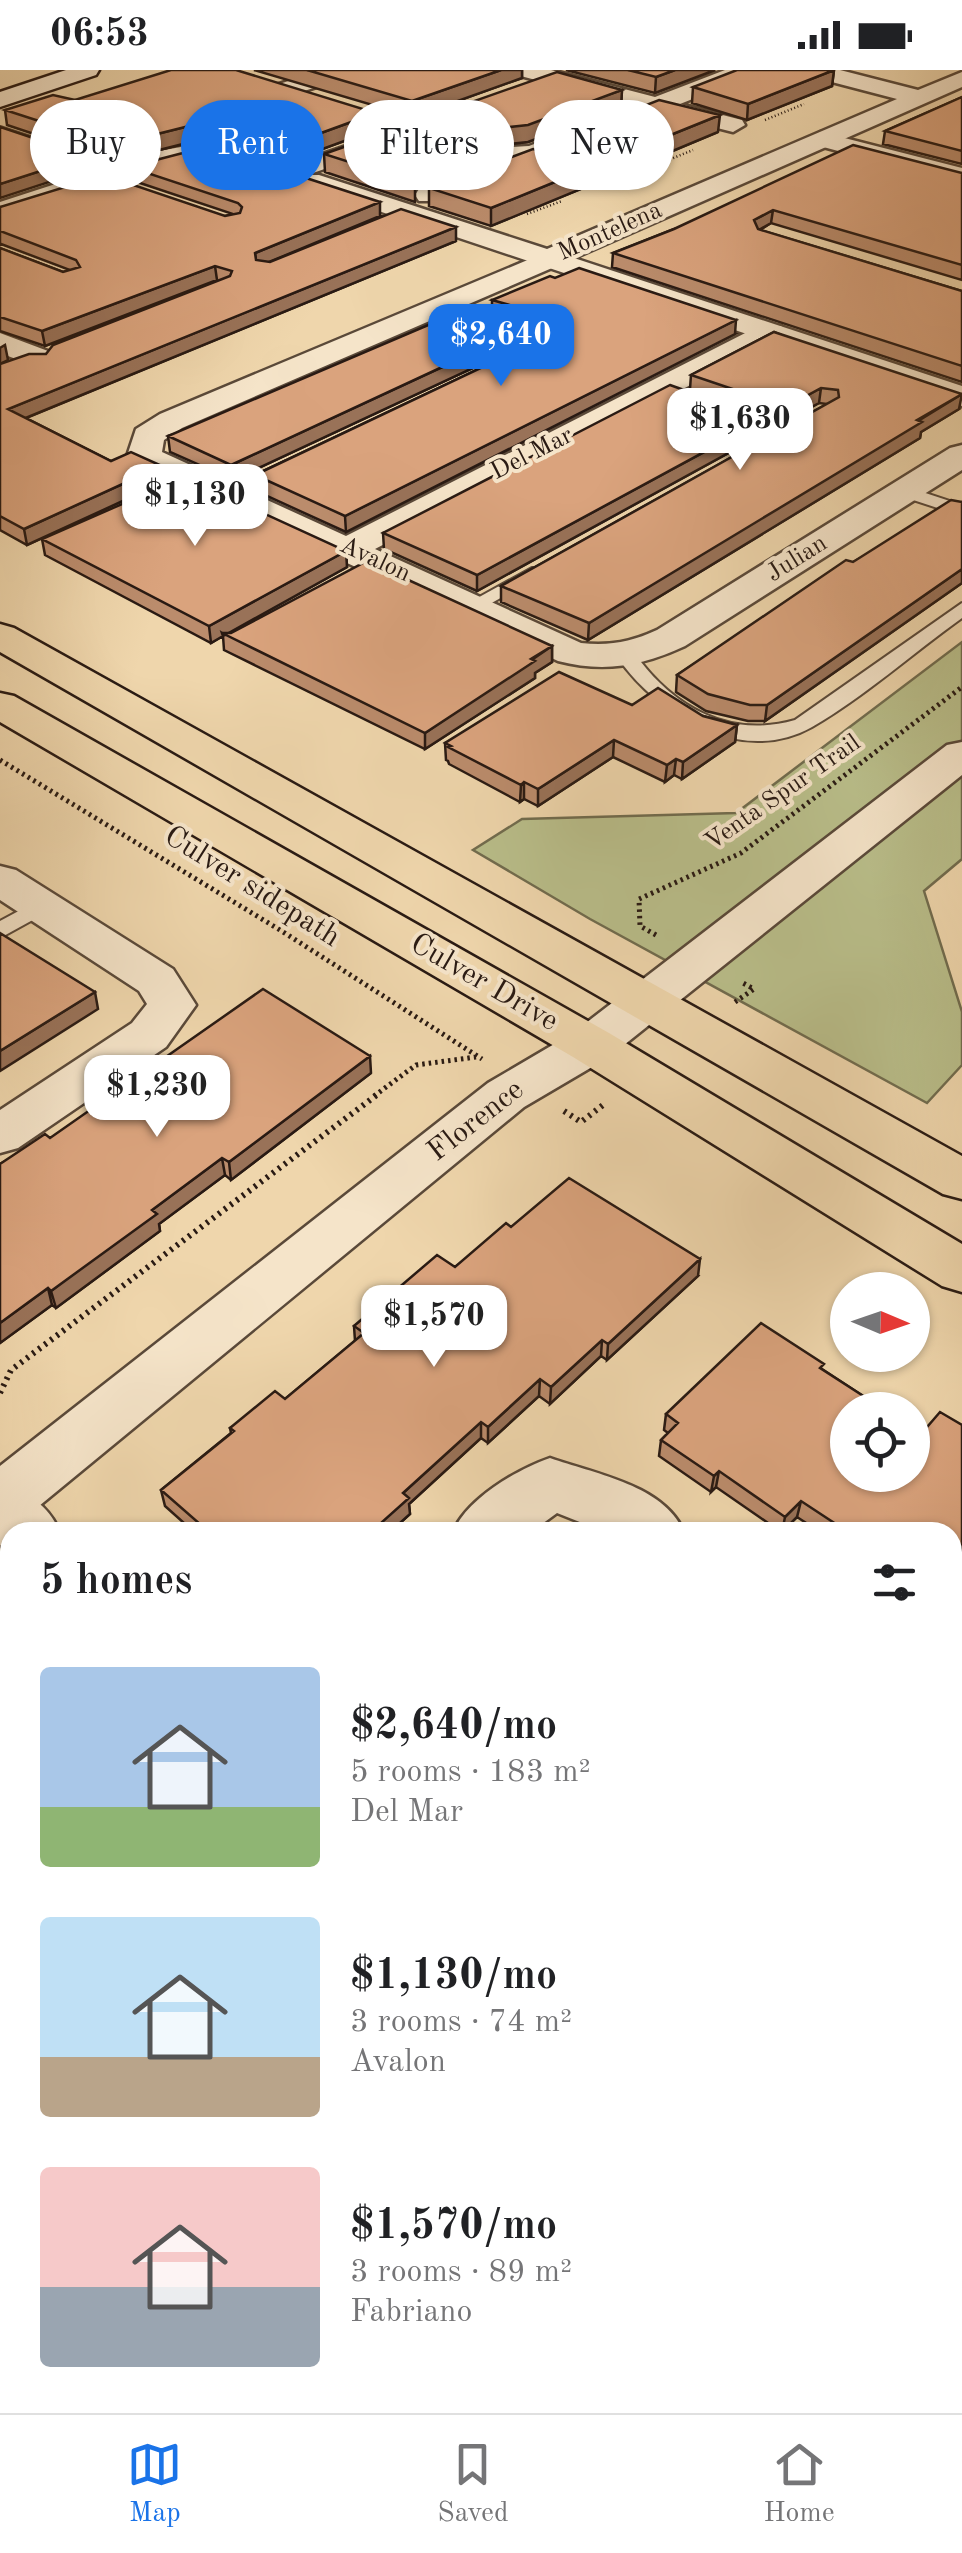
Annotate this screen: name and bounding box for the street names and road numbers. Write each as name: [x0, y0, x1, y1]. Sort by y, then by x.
street label: Montelena: [554, 198, 666, 266]
street label: Del Mar: [487, 423, 577, 485]
street label: Julian: [762, 531, 832, 587]
street label: Avalon: [336, 533, 414, 587]
street label: Venta Spur Trail: [701, 730, 865, 856]
street label: Culver sidepath: [159, 821, 345, 953]
street label: Culver Drive: [405, 929, 563, 1037]
street label: Florence: [422, 1075, 530, 1167]

